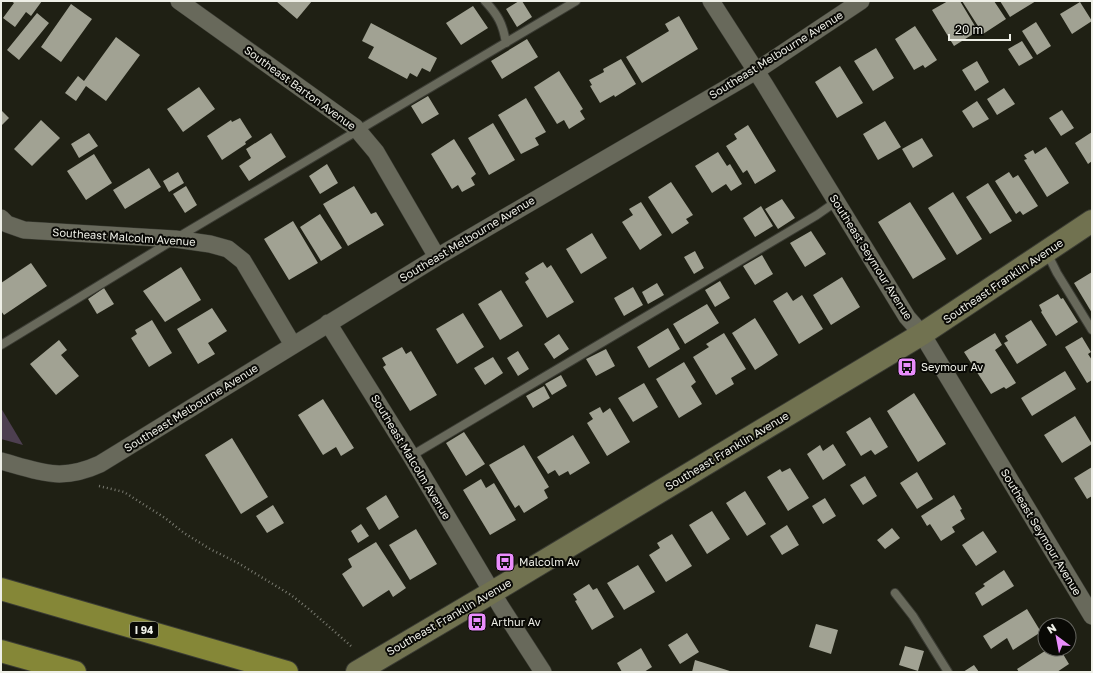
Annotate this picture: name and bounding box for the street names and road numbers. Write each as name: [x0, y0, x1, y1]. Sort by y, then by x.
street label: Southeast Melbourne Avenue: [706, 8, 845, 101]
street label: Southeast Barton Avenue: [242, 43, 359, 132]
street label: Southeast Seymour Avenue: [827, 192, 915, 322]
street label: Southeast Melbourne Avenue: [397, 193, 537, 284]
street label: Southeast Malcolm Avenue: [52, 225, 196, 248]
street label: Southeast Franklin Avenue: [940, 236, 1065, 326]
street label: Southeast Melbourne Avenue: [121, 361, 260, 454]
street label: Southeast Malcolm Avenue: [369, 392, 454, 522]
street label: Southeast Franklin Avenue: [663, 408, 791, 493]
street label: Southeast Seymour Avenue: [998, 466, 1084, 597]
street label: Southeast Franklin Avenue: [384, 575, 513, 658]
road number: I 94: [130, 622, 158, 638]

